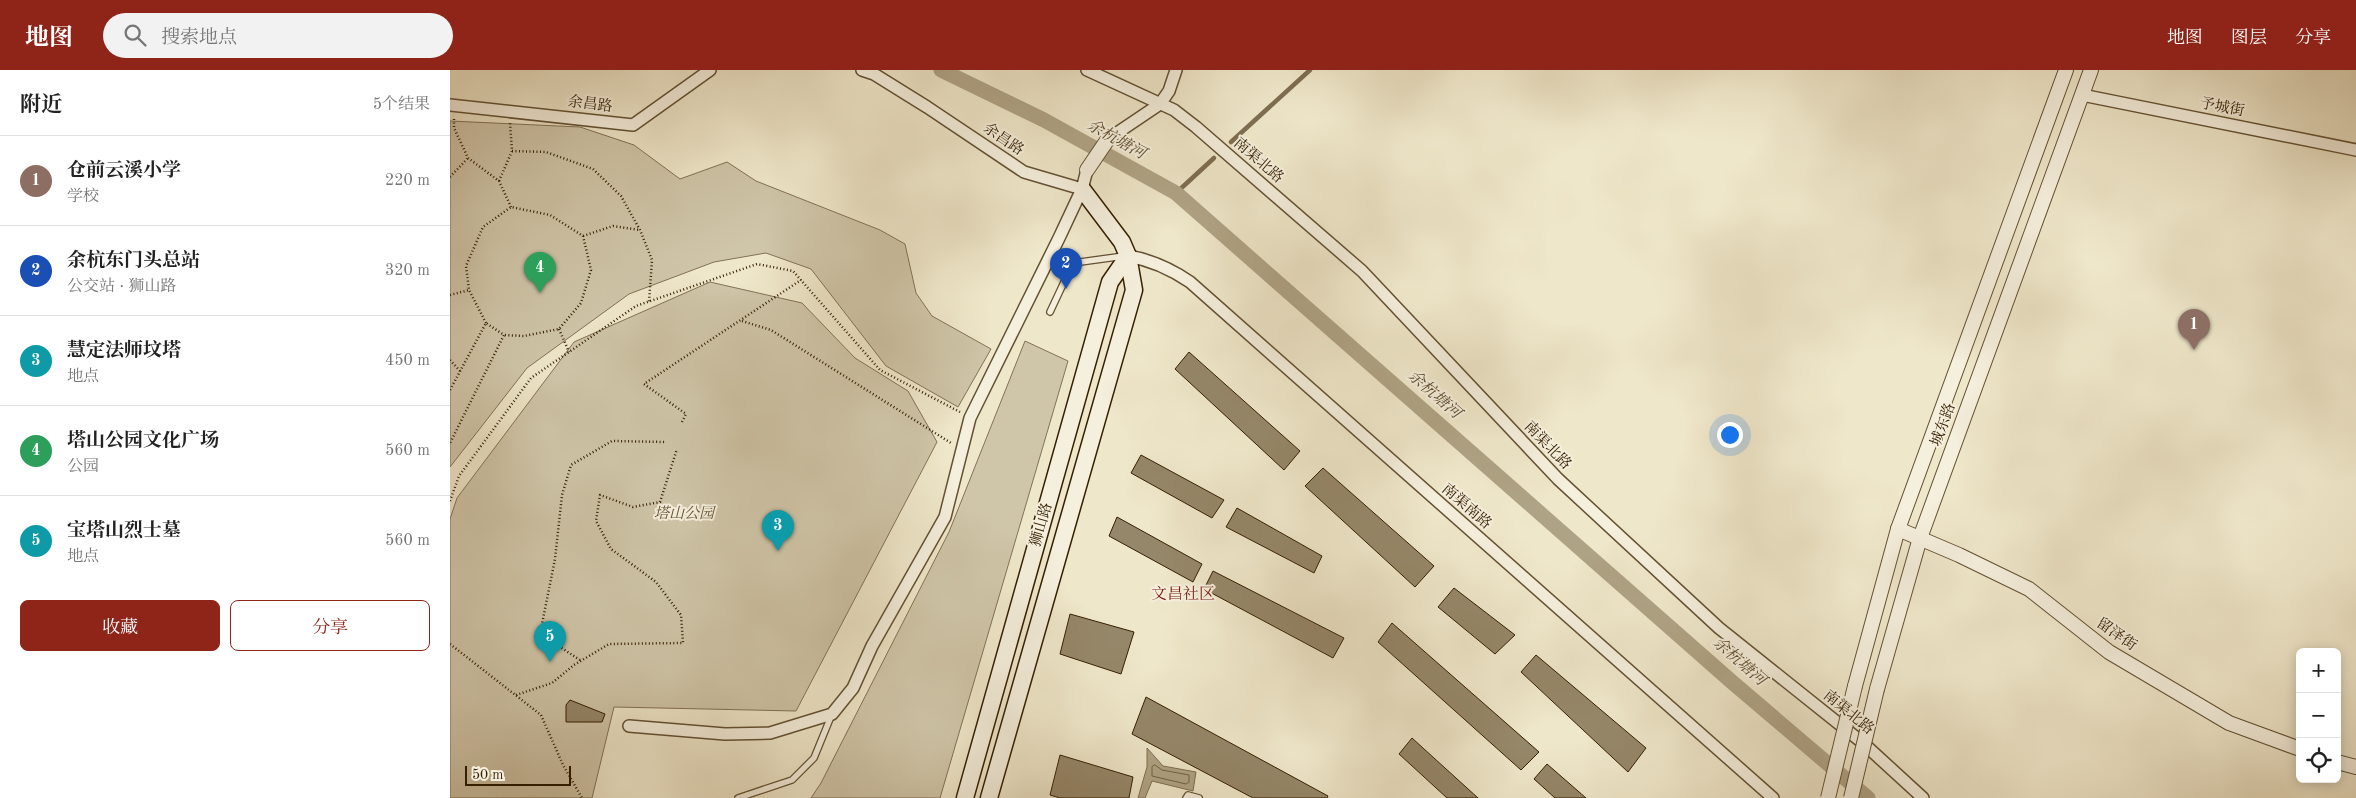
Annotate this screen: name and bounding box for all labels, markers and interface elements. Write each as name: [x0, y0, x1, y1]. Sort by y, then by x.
search box: [103, 13, 453, 58]
icon: search: [121, 21, 149, 49]
text: 地图: [25, 27, 73, 51]
text: 搜索地点: [161, 29, 237, 48]
text: 地图: [2167, 29, 2203, 47]
text: 图层: [2231, 29, 2267, 47]
text: 分享: [2295, 29, 2331, 47]
street label: 余昌路: [567, 93, 613, 115]
street label: 予城街: [2198, 94, 2246, 120]
text: 附近: [20, 95, 62, 116]
text: 5个结果: [373, 97, 430, 113]
water label: 余杭塘河: [1084, 116, 1151, 164]
street label: 余昌路: [980, 120, 1027, 159]
street label: 南渠北路: [1230, 134, 1287, 186]
text: 仓前云溪小学: [67, 162, 181, 181]
text: 1: [31, 173, 41, 189]
text: 220 m: [385, 173, 430, 189]
text: 学校: [67, 189, 99, 205]
pin: 2: [1050, 248, 1082, 289]
text: 余杭东门头总站: [67, 252, 200, 271]
pin: 4: [524, 252, 556, 293]
text: 2: [31, 263, 41, 279]
text: 320 m: [385, 263, 430, 279]
text: 公交站 · 狮山路: [67, 279, 176, 295]
pin: 1: [2178, 309, 2210, 350]
text: 慧定法师坟塔: [67, 342, 181, 361]
text: 3: [31, 353, 41, 369]
text: 450 m: [385, 353, 430, 369]
water label: 余杭塘河: [1405, 366, 1467, 424]
text: 地点: [67, 369, 99, 385]
street label: 城东路: [1927, 401, 1959, 449]
street label: 南渠北路: [1521, 418, 1575, 473]
your location: [1717, 422, 1743, 448]
text: 塔山公园文化广场: [67, 432, 219, 451]
text: 4: [31, 443, 41, 459]
text: 560 m: [385, 443, 430, 459]
text: 公园: [67, 459, 99, 475]
street label: 南渠南路: [1438, 480, 1495, 532]
street label: 狮山路: [1027, 501, 1055, 549]
park label: 塔山公园: [654, 505, 716, 522]
pin: 3: [762, 510, 794, 551]
text: 宝塔山烈士墓: [67, 522, 181, 541]
text: 5: [31, 533, 41, 549]
text: 560 m: [385, 533, 430, 549]
text: 地点: [67, 549, 99, 565]
district label: 文昌社区: [1151, 585, 1215, 603]
button: 收藏: [20, 600, 220, 651]
button: 分享: [230, 600, 430, 651]
street label: 留泽街: [2093, 614, 2140, 654]
pin: 5: [534, 621, 566, 662]
water label: 余杭塘河: [1710, 633, 1772, 691]
map controls: [2296, 648, 2341, 783]
button: +: [2296, 648, 2341, 693]
street label: 南渠北路: [1820, 687, 1877, 738]
button: −: [2296, 693, 2341, 738]
button: locate: [2296, 738, 2341, 783]
scale bar: [465, 763, 571, 786]
text: 50 m: [472, 768, 503, 782]

